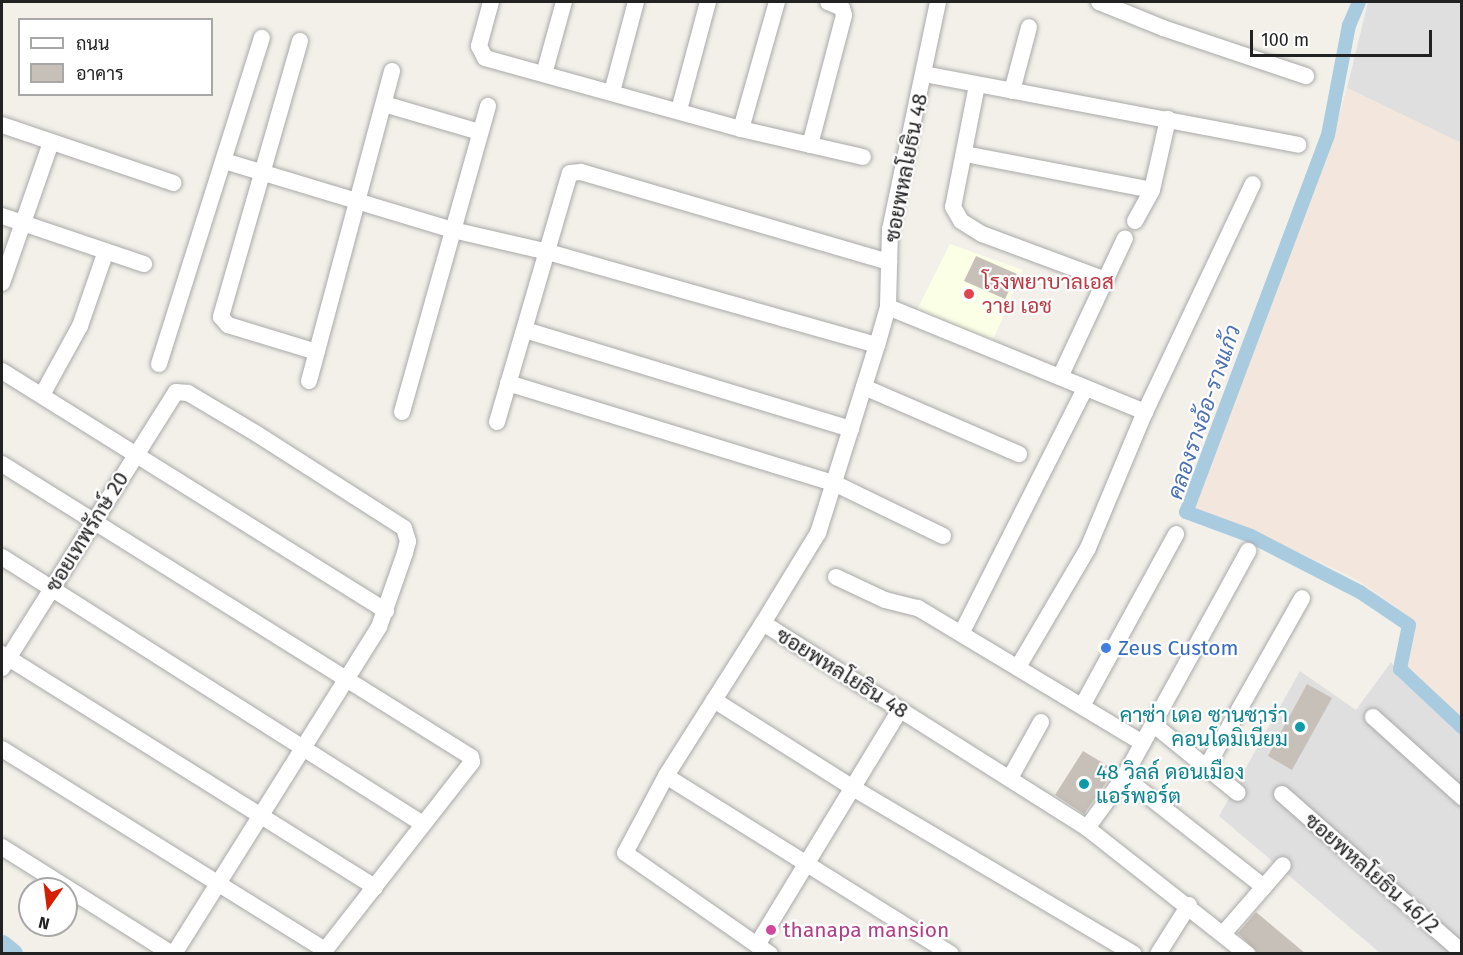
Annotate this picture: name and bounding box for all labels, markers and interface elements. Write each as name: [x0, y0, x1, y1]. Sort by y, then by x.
legend: [18, 18, 213, 96]
scale bar: [1253, 18, 1434, 56]
text: 100 m: [1261, 29, 1309, 51]
text: ถนน: [76, 33, 109, 55]
text: อาคาร: [76, 63, 124, 85]
street label: ซอยพหลโยธิน 48: [879, 91, 933, 245]
place label: โรงพยาบาลเอส วาย เอช: [982, 269, 1114, 319]
marker: โรงพยาบาลเอส วาย เอช: [960, 285, 978, 303]
water label: คลองรางอ้อ-รางแก้ว: [1162, 321, 1246, 503]
street label: ซอยเทพรักษ์ 20: [40, 467, 134, 597]
street label: ซอยพหลโยธิน 48: [771, 622, 913, 724]
place label: Zeus Custom: [1118, 635, 1238, 661]
marker: Zeus Custom: [1099, 641, 1113, 655]
place label: คาซ่า เดอ ซานซาร่า คอนโดมิเนี่ยม: [1120, 702, 1288, 752]
marker: คาซ่า เดอ ซานซาร่า คอนโดมิเนี่ยม: [1293, 720, 1307, 734]
place label: 48 วิลล์ ดอนเมือง แอร์พอร์ต: [1096, 759, 1244, 809]
marker: 48 วิลล์ ดอนเมือง แอร์พอร์ต: [1077, 777, 1091, 791]
street label: ซอยพหลโยธิน 46/2: [1299, 808, 1445, 938]
north arrow: [18, 877, 78, 937]
text: N: [37, 913, 51, 934]
place label: thanapa mansion: [783, 917, 949, 943]
marker: thanapa mansion: [764, 923, 778, 937]

